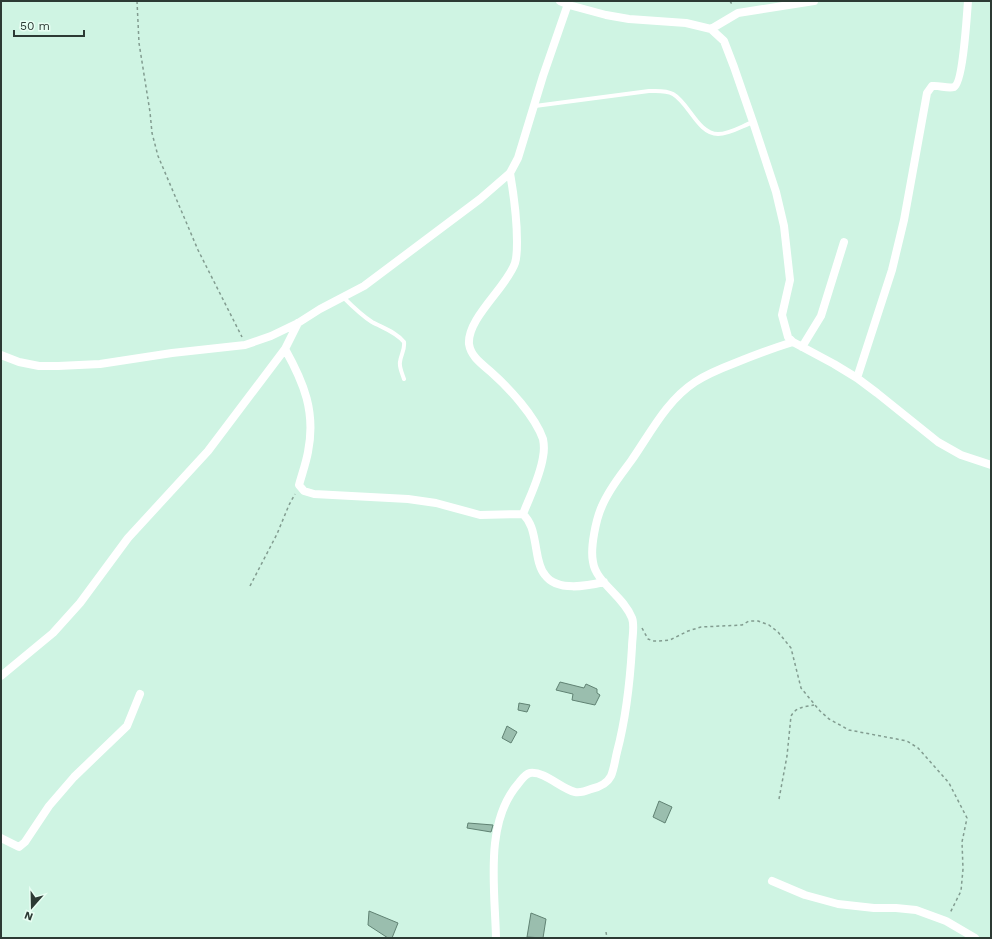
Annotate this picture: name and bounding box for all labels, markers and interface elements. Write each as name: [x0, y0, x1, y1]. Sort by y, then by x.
scale bar: [14, 12, 84, 38]
text: 50 m: [20, 19, 50, 33]
north arrow: [12, 887, 52, 927]
text: N: [23, 908, 35, 923]

